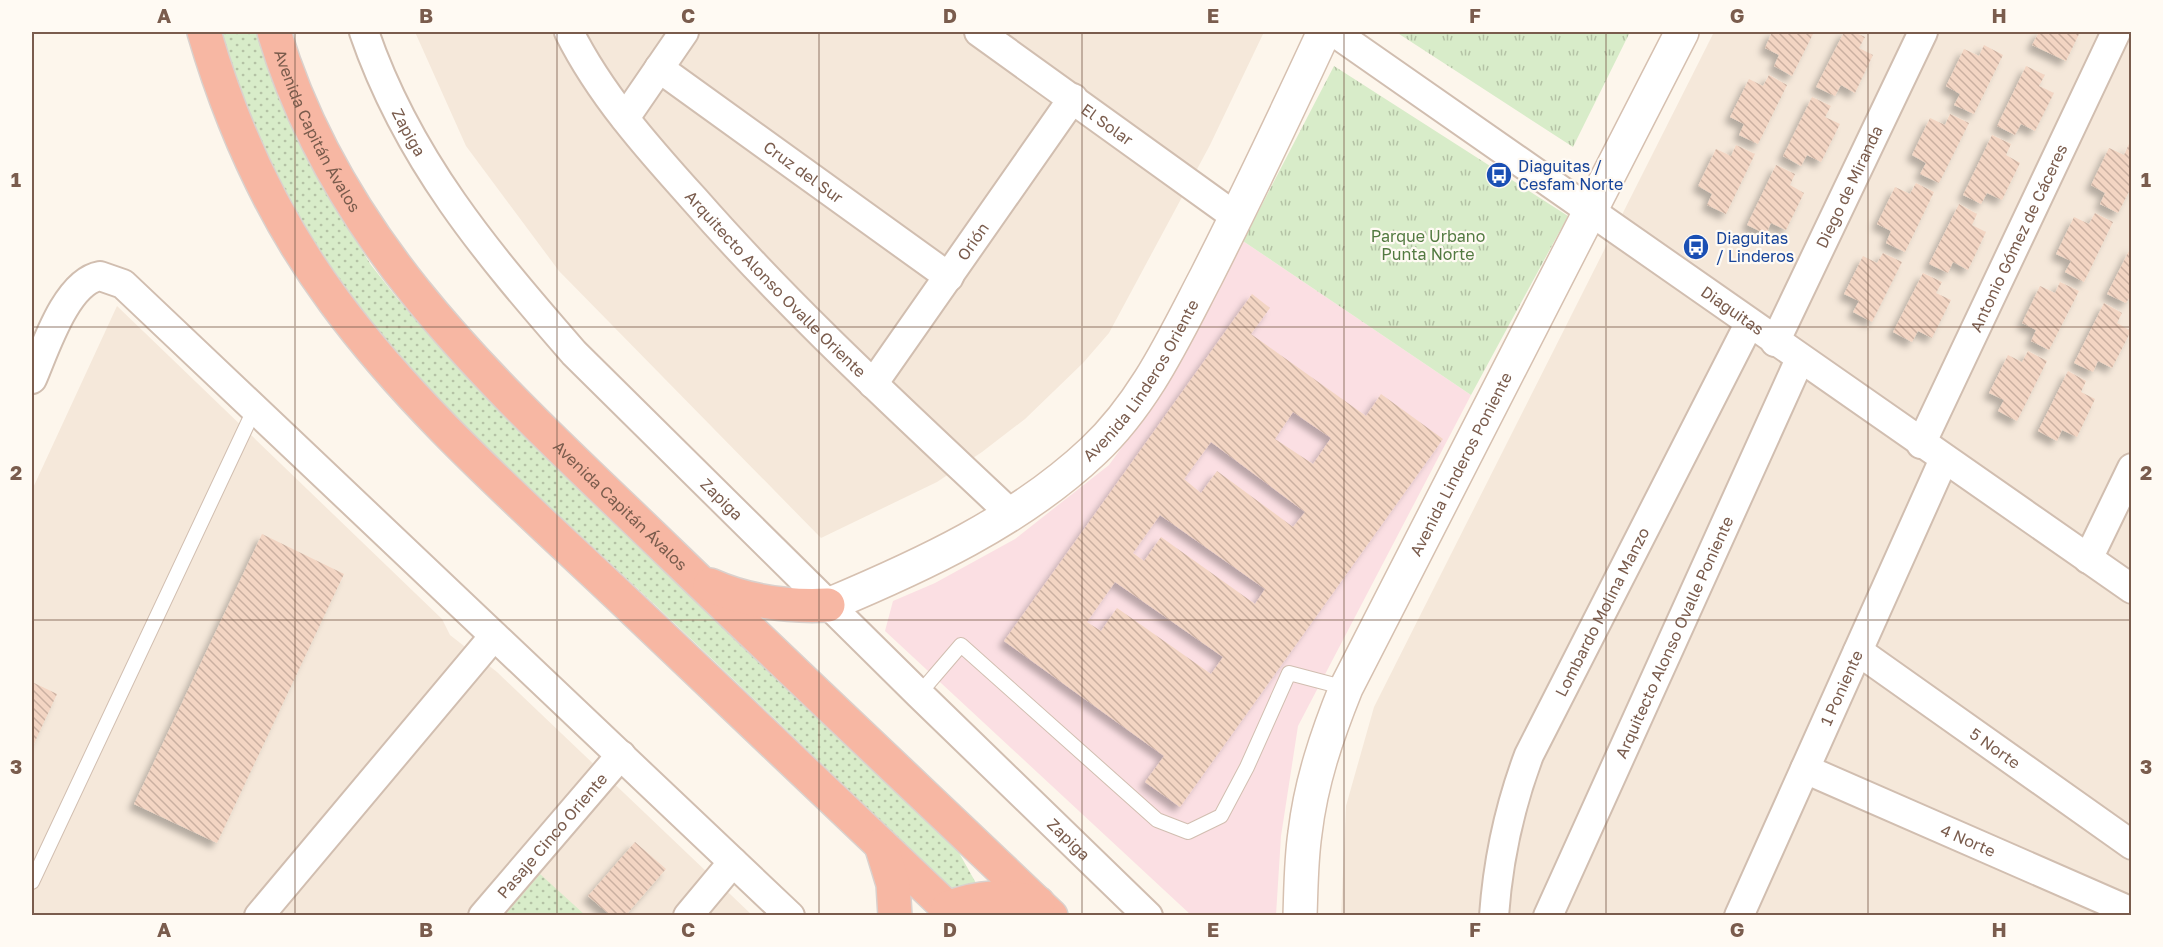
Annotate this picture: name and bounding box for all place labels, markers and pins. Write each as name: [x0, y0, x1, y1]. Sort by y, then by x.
place label: Diaguitas / Cesfam Norte: [1518, 156, 1623, 194]
bus stop icon: Diaguitas / Cesfam Norte: [1484, 160, 1514, 190]
place label: Diaguitas / Linderos: [1716, 228, 1794, 266]
bus stop icon: Diaguitas / Linderos: [1681, 232, 1711, 262]

